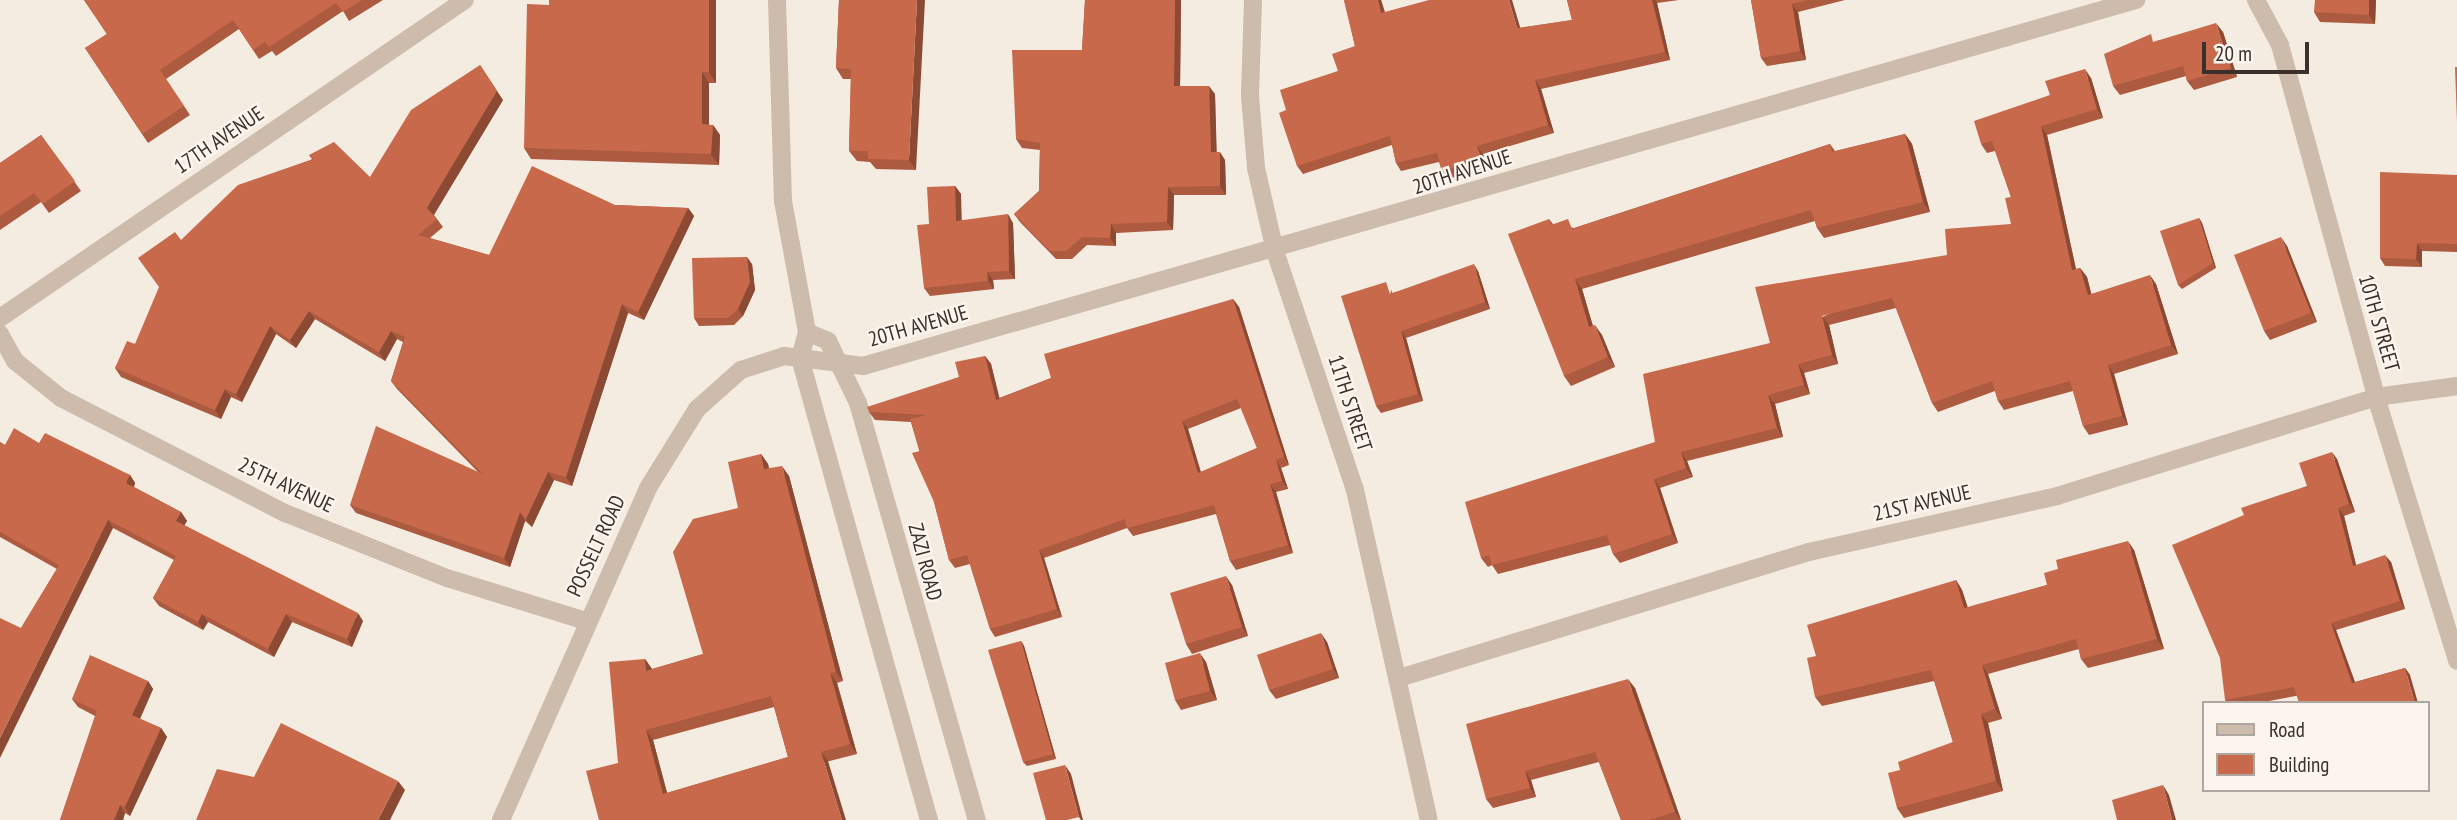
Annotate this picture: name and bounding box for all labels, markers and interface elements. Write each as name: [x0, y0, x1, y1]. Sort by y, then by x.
scale bar: [2205, 28, 2312, 72]
text: 20 m: [2215, 40, 2252, 67]
street label: 17TH AVENUE: [169, 101, 269, 179]
street label: 20TH AVENUE: [1409, 144, 1515, 200]
street label: 10TH STREET: [2353, 272, 2405, 374]
street label: 20TH AVENUE: [865, 300, 971, 352]
street label: 11TH STREET: [1323, 352, 1377, 454]
street label: 25TH AVENUE: [234, 452, 338, 518]
street label: 21ST AVENUE: [1870, 479, 1974, 527]
street label: POSSELT ROAD: [561, 491, 631, 601]
street label: ZAZI ROAD: [903, 521, 947, 603]
legend: [2202, 701, 2429, 792]
text: Road: [2269, 716, 2305, 743]
text: Building: [2269, 751, 2329, 778]

